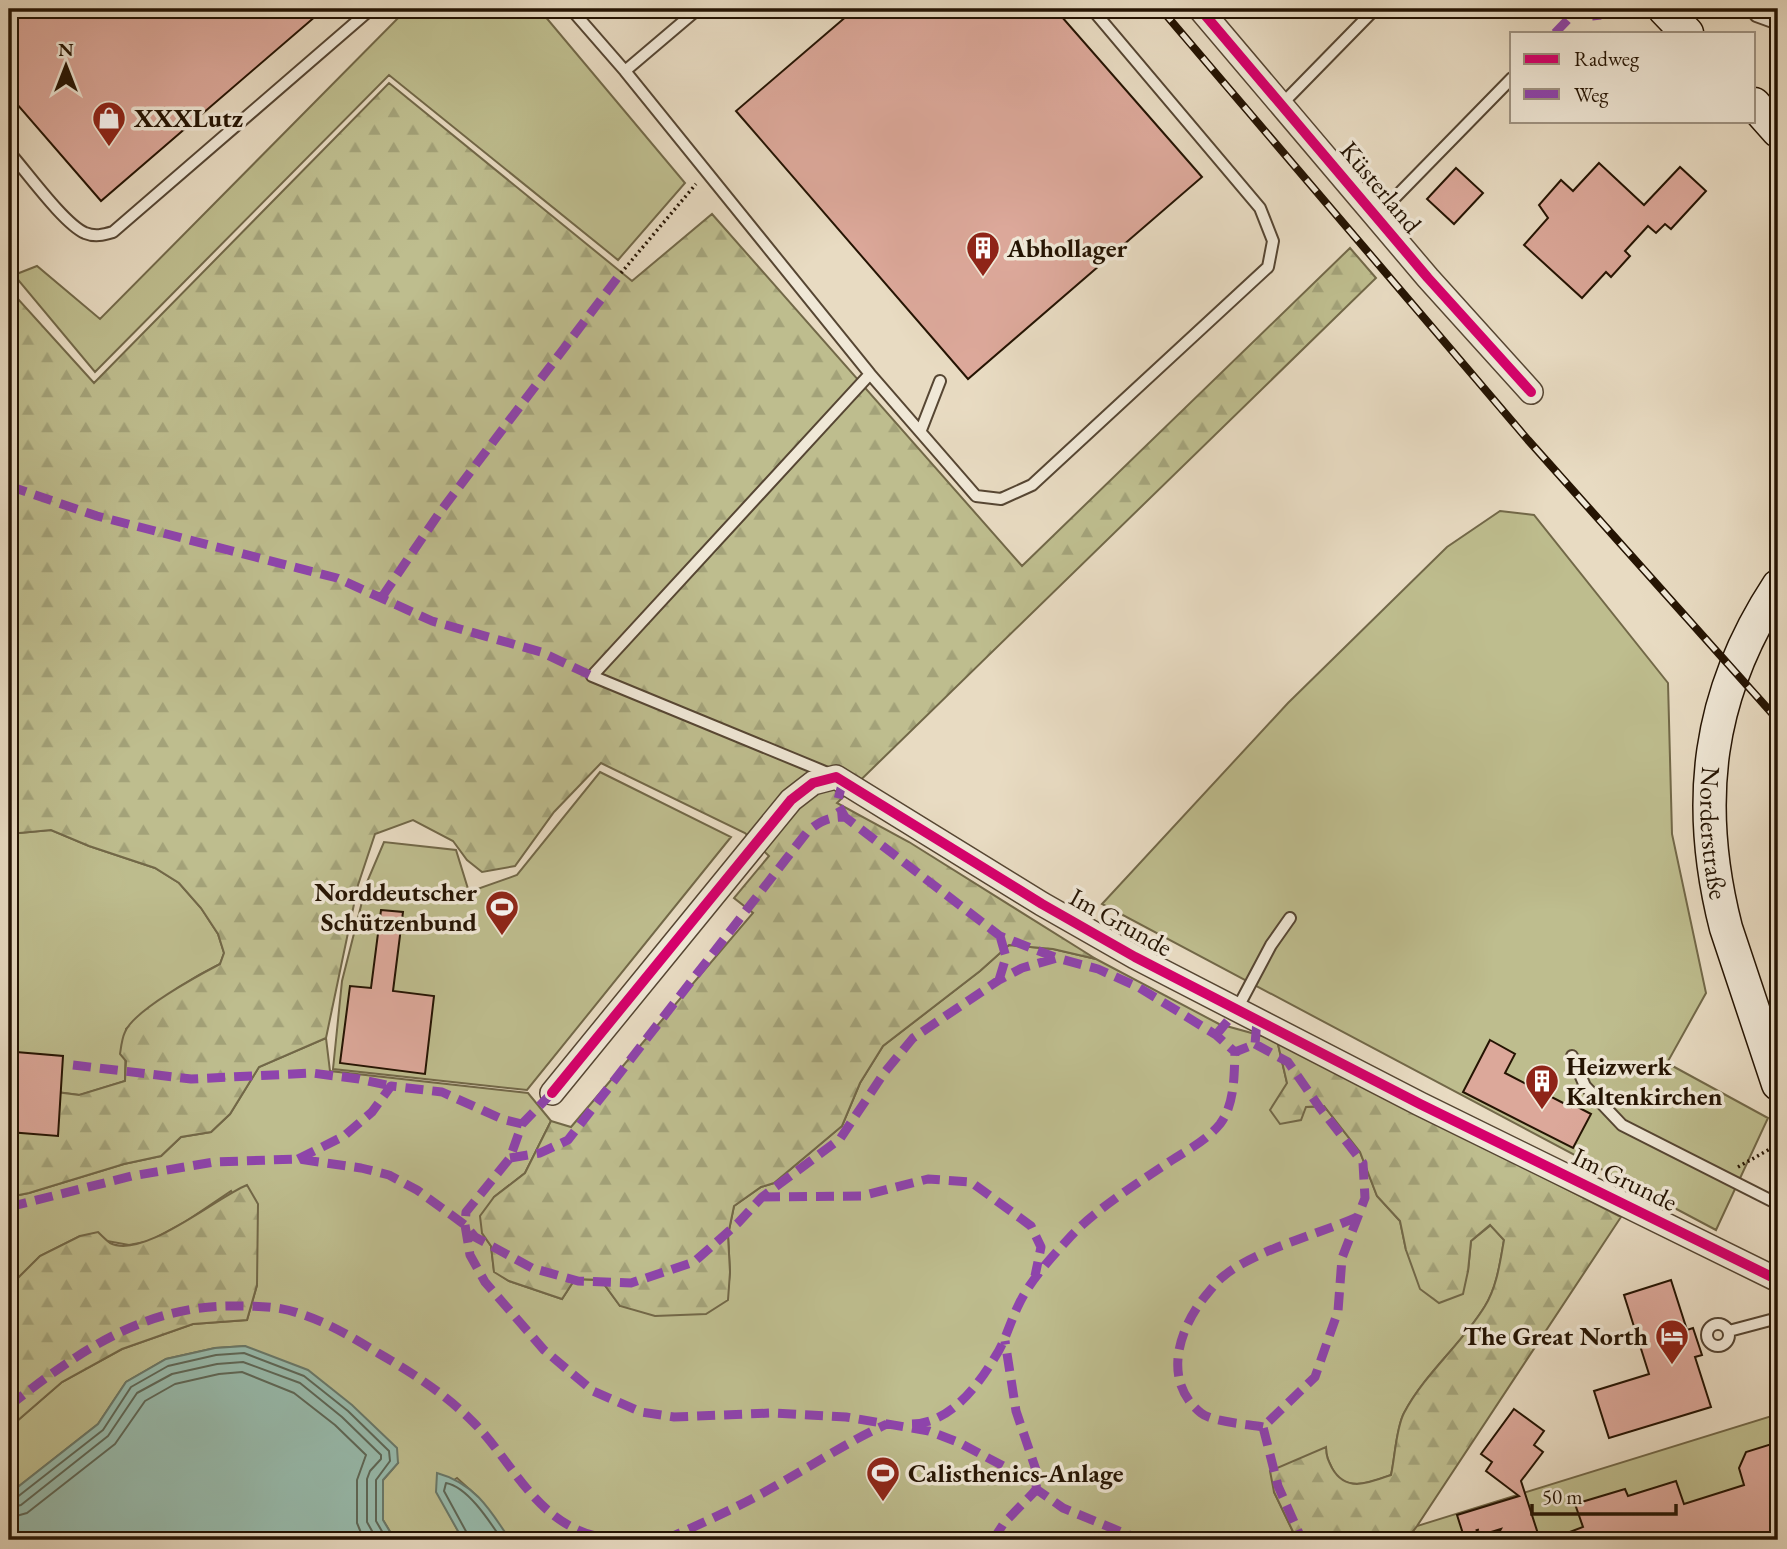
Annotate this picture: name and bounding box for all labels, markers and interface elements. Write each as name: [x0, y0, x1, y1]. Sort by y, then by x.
north arrow: [32, 32, 102, 102]
legend: [1510, 32, 1756, 122]
text: N: [58, 37, 74, 62]
text: Radweg: [1574, 45, 1640, 72]
text: Weg: [1574, 81, 1609, 108]
shop icon: XXXLutz: [90, 99, 128, 148]
place label: XXXLutz: [133, 101, 243, 135]
street label: Küsterland: [1333, 134, 1430, 241]
building icon: Abhollager: [964, 229, 1002, 278]
place label: Abhollager: [1006, 231, 1127, 265]
street label: Norderstraße: [1692, 765, 1736, 902]
place label: Norddeutscher Schützenbund: [314, 875, 478, 939]
street label: Im Grunde: [1063, 880, 1179, 964]
sports icon: Norddeutscher Schützenbund: [483, 888, 521, 937]
place label: Heizwerk Kaltenkirchen: [1566, 1049, 1723, 1113]
building icon: Heizwerk Kaltenkirchen: [1523, 1062, 1561, 1111]
street label: Im Grunde: [1567, 1139, 1683, 1219]
hotel icon: The Great North: [1653, 1317, 1691, 1366]
place label: The Great North: [1463, 1319, 1648, 1353]
sports icon: Calisthenics-Anlage: [864, 1454, 902, 1503]
place label: Calisthenics-Anlage: [908, 1456, 1124, 1490]
scale bar: [1532, 1472, 1675, 1516]
text: 50 m: [1542, 1483, 1583, 1510]

